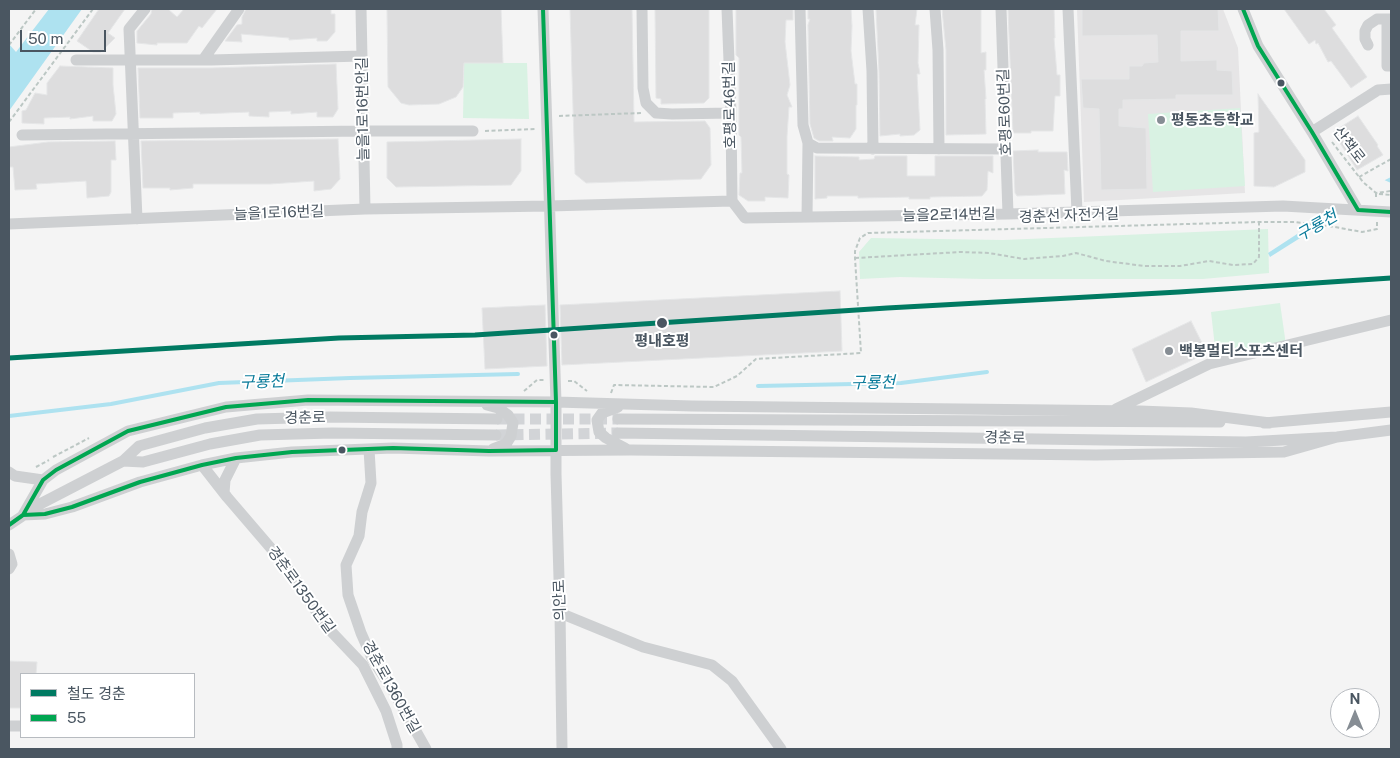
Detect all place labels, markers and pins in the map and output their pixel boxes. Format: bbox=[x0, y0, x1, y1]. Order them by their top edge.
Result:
unlabelled marker bbox=[1276, 78, 1286, 88]
place label: 평동초등학교 bbox=[1171, 111, 1254, 129]
marker: 평동초등학교 bbox=[1155, 114, 1167, 126]
marker: 평내호평 bbox=[655, 316, 669, 330]
unlabelled marker bbox=[549, 330, 559, 340]
place label: 평내호평 bbox=[634, 332, 690, 350]
place label: 백봉멀티스포츠센터 bbox=[1179, 342, 1303, 360]
marker: 백봉멀티스포츠센터 bbox=[1163, 345, 1175, 357]
unlabelled marker bbox=[337, 445, 347, 455]

